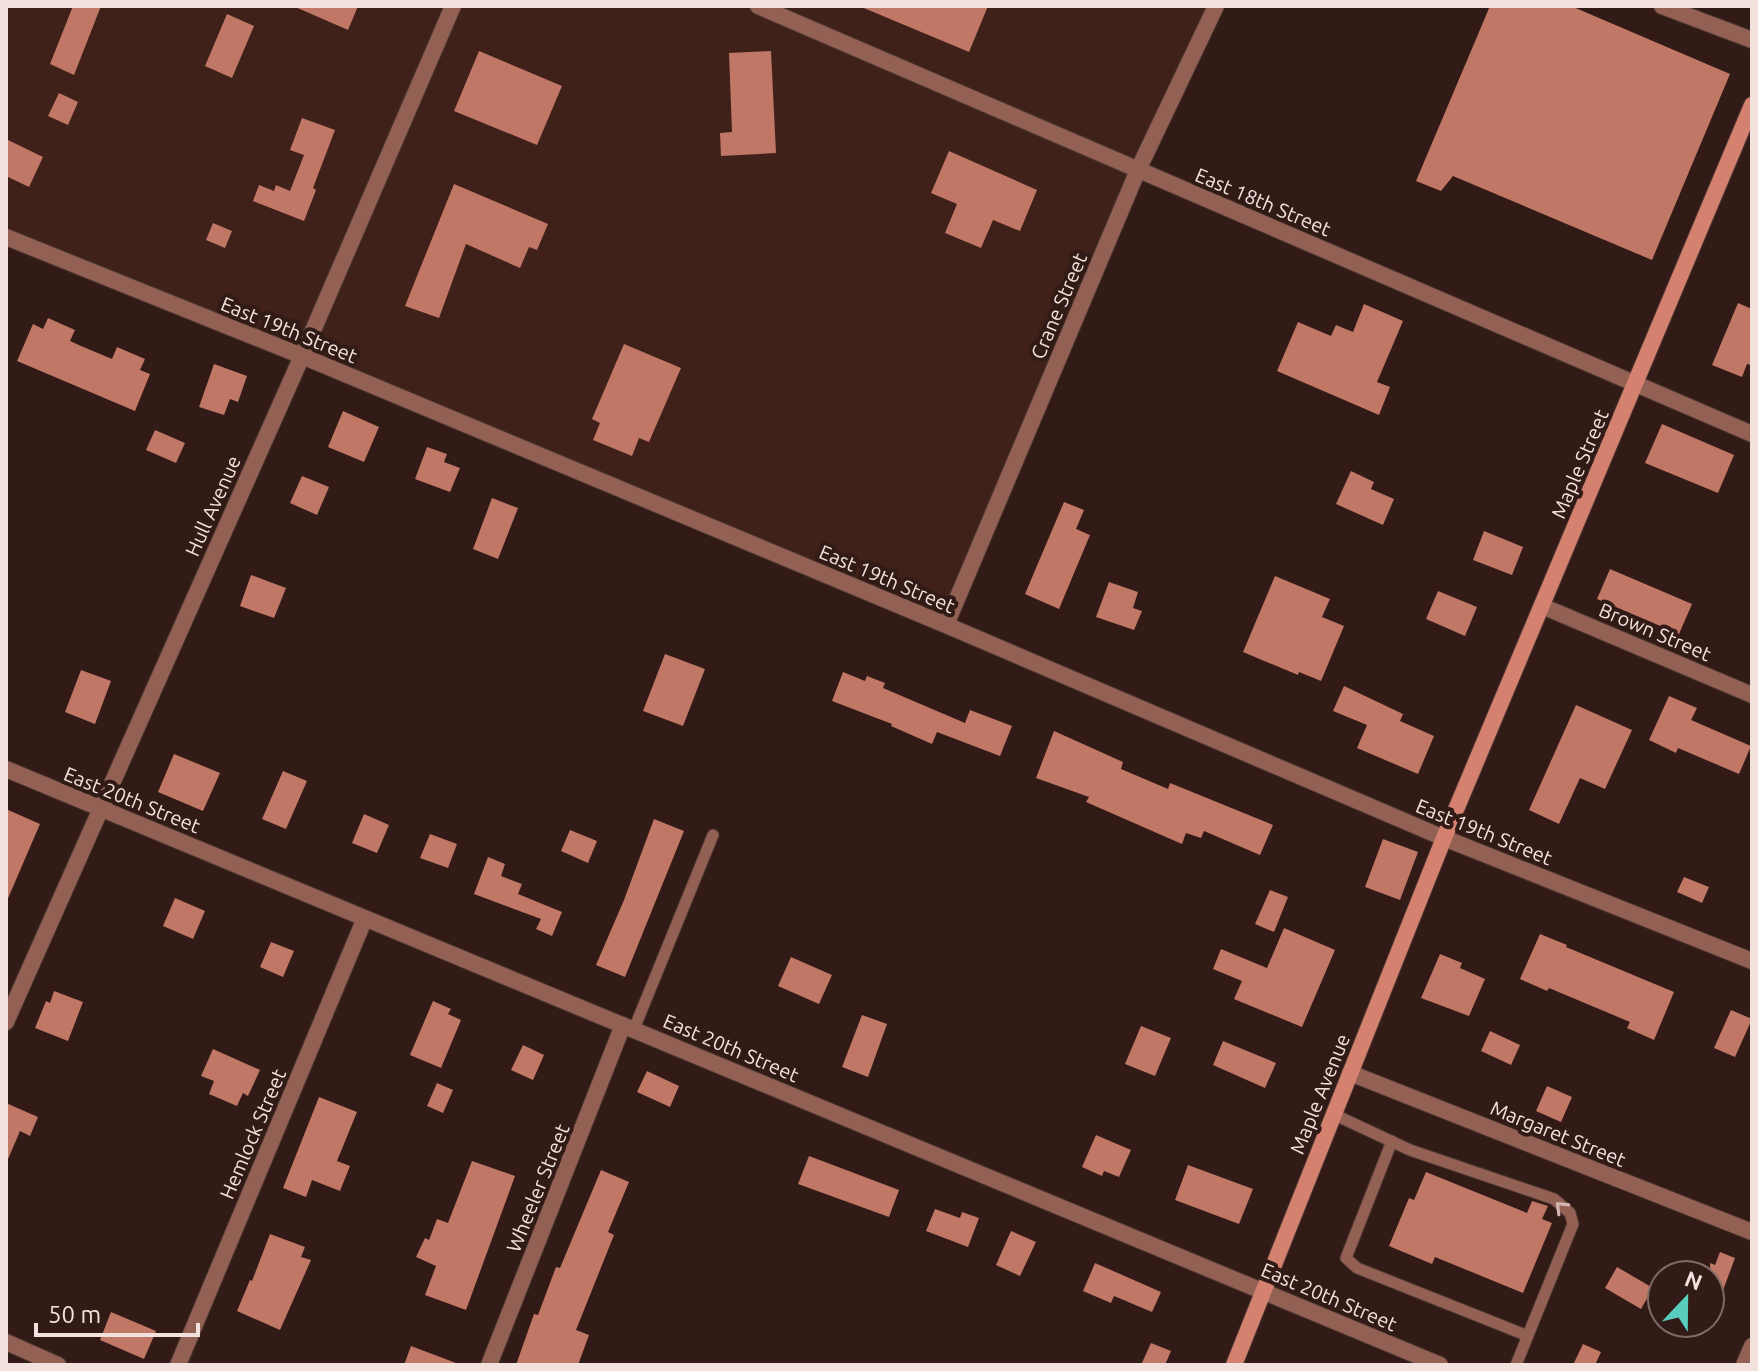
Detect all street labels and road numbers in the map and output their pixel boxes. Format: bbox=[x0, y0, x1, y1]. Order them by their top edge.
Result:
street label: East 18th Street bbox=[1192, 163, 1334, 240]
street label: Crane Street bbox=[1026, 249, 1091, 362]
street label: East 19th Street bbox=[218, 292, 361, 367]
street label: Maple Street bbox=[1546, 406, 1613, 522]
street label: Hull Avenue bbox=[180, 452, 245, 560]
street label: East 19th Street bbox=[816, 540, 958, 617]
street label: Brown Street bbox=[1596, 598, 1715, 665]
street label: East 20th Street bbox=[61, 762, 204, 837]
street label: East 19th Street bbox=[1413, 794, 1556, 869]
street label: East 20th Street bbox=[660, 1009, 802, 1086]
street label: Maple Avenue bbox=[1285, 1030, 1354, 1157]
street label: Hemlock Street bbox=[215, 1065, 290, 1202]
street label: Margaret Street bbox=[1487, 1096, 1629, 1171]
street label: Wheeler Street bbox=[501, 1120, 574, 1255]
street label: East 20th Street bbox=[1258, 1258, 1400, 1335]

